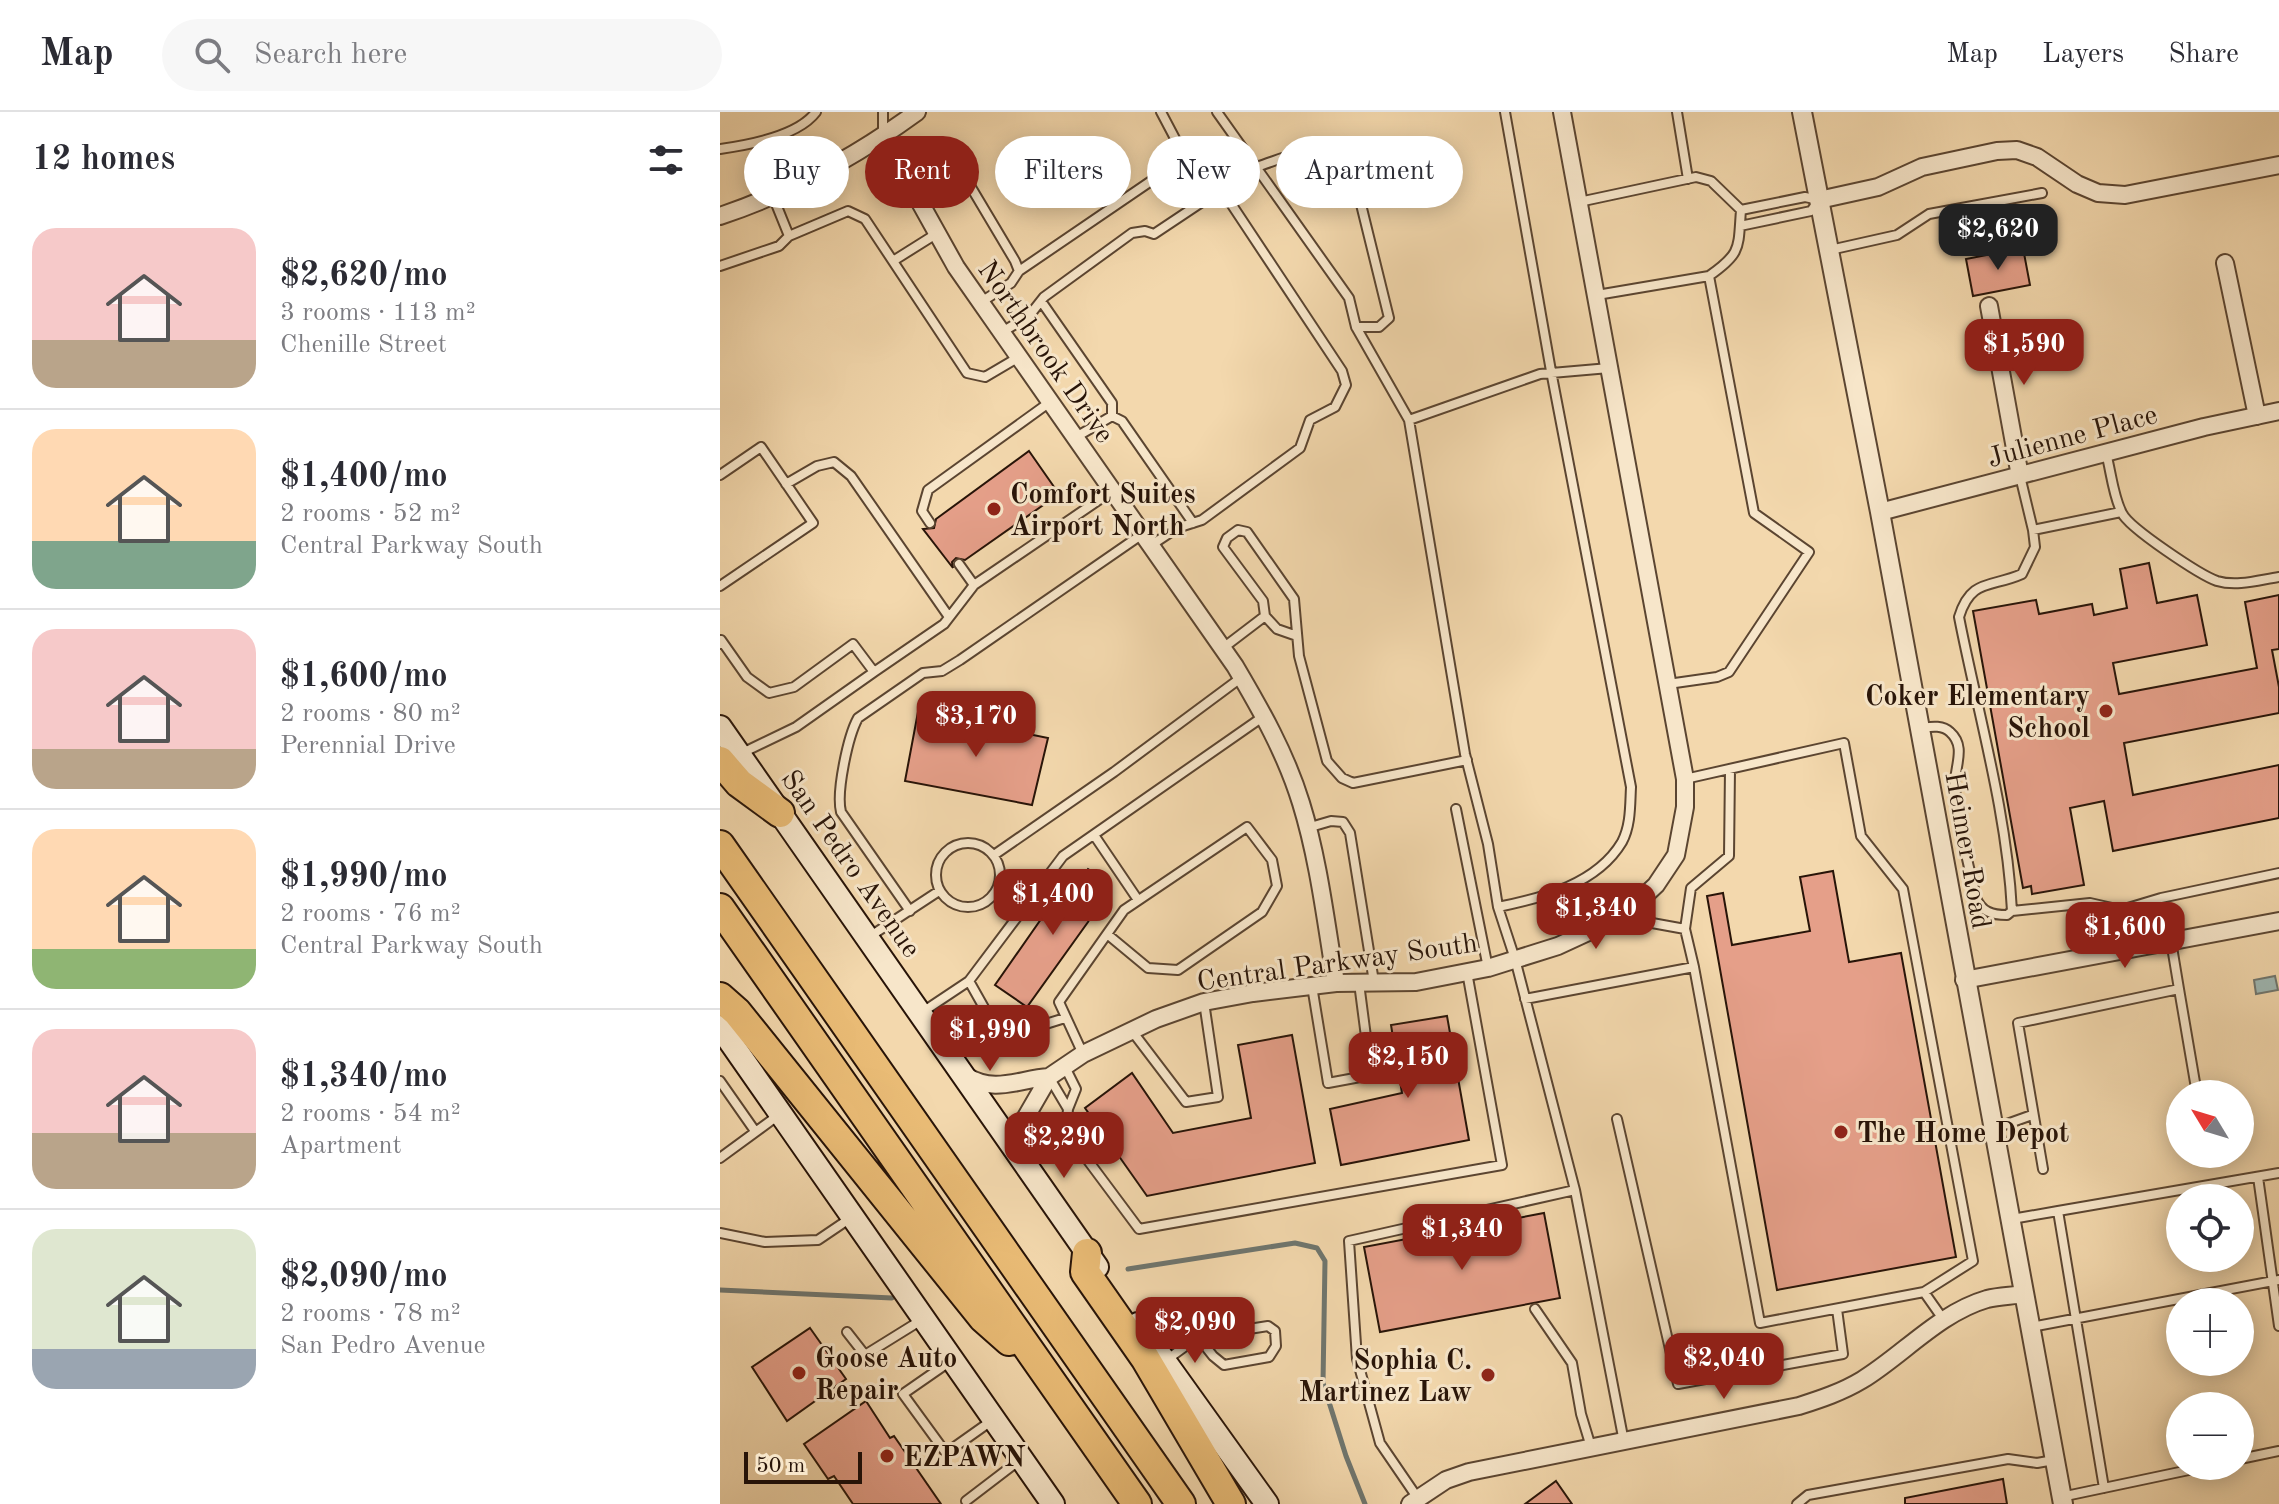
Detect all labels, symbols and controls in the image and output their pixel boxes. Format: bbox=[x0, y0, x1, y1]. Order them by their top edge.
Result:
search box bbox=[162, 19, 722, 91]
icon: search bbox=[190, 33, 234, 77]
text: Map bbox=[40, 36, 114, 74]
text: Search here bbox=[254, 40, 407, 70]
text: Map bbox=[1946, 41, 1998, 69]
text: Layers bbox=[2042, 41, 2124, 69]
text: Share bbox=[2168, 41, 2239, 69]
chip: Buy bbox=[744, 136, 849, 208]
chip: Rent bbox=[865, 136, 979, 208]
chip: Filters bbox=[995, 136, 1131, 208]
chip: New bbox=[1147, 136, 1260, 208]
chip: Apartment bbox=[1276, 136, 1463, 208]
icon: filters bbox=[644, 138, 688, 182]
text: 12 homes bbox=[32, 143, 175, 177]
pin: $2,620 bbox=[1933, 204, 2063, 272]
text: $2,620 bbox=[1957, 217, 2039, 243]
street label: Northbrook Drive bbox=[971, 257, 1118, 449]
text: $2,620/mo bbox=[280, 259, 448, 293]
icon: home bbox=[96, 260, 192, 356]
text: 3 rooms · 113 m² bbox=[280, 300, 476, 326]
pin: $1,590 bbox=[1959, 319, 2089, 387]
text: Chenille Street bbox=[280, 332, 447, 358]
text: $1,590 bbox=[1983, 332, 2065, 358]
street label: Julienne Place bbox=[1985, 402, 2161, 474]
text: $1,400/mo bbox=[280, 460, 448, 494]
icon: home bbox=[96, 461, 192, 557]
place label: Comfort Suites Airport North bbox=[1010, 482, 1196, 542]
marker: Comfort Suites Airport North bbox=[985, 500, 1003, 518]
text: 2 rooms · 52 m² bbox=[280, 501, 461, 527]
text: Central Parkway South bbox=[280, 533, 543, 559]
text: $1,600/mo bbox=[280, 660, 448, 694]
icon: home bbox=[96, 661, 192, 757]
place label: Coker Elementary School bbox=[1865, 684, 2090, 744]
pin: $3,170 bbox=[911, 691, 1041, 759]
text: 2 rooms · 80 m² bbox=[280, 701, 461, 727]
marker: Coker Elementary School bbox=[2097, 702, 2115, 720]
text: $3,170 bbox=[935, 704, 1017, 730]
text: Perennial Drive bbox=[280, 733, 456, 759]
street label: San Pedro Avenue bbox=[775, 766, 924, 963]
street label: Heimer Road bbox=[1938, 770, 1994, 931]
text: $1,990/mo bbox=[280, 860, 448, 894]
icon: home bbox=[96, 861, 192, 957]
pin: $1,400 bbox=[988, 869, 1118, 937]
text: $1,400 bbox=[1012, 882, 1094, 908]
pin: $1,340 bbox=[1531, 883, 1661, 951]
text: $1,340 bbox=[1555, 896, 1637, 922]
text: 2 rooms · 76 m² bbox=[280, 901, 461, 927]
pin: $1,600 bbox=[2060, 902, 2190, 970]
text: $1,600 bbox=[2084, 915, 2166, 941]
street label: Central Parkway South bbox=[1195, 930, 1480, 998]
text: Central Parkway South bbox=[280, 933, 543, 959]
pin: $1,990 bbox=[925, 1005, 1055, 1073]
text: $1,990 bbox=[949, 1018, 1031, 1044]
pin: $2,150 bbox=[1343, 1032, 1473, 1100]
text: $2,150 bbox=[1367, 1045, 1449, 1071]
text: $1,340/mo bbox=[280, 1060, 448, 1094]
icon: home bbox=[96, 1061, 192, 1157]
north arrow bbox=[2166, 1080, 2254, 1168]
map controls bbox=[2166, 1080, 2254, 1480]
text: 2 rooms · 54 m² bbox=[280, 1101, 461, 1127]
pin: $2,290 bbox=[999, 1112, 1129, 1180]
place label: The Home Depot bbox=[1857, 1121, 2069, 1149]
marker: The Home Depot bbox=[1832, 1123, 1850, 1141]
text: $2,290 bbox=[1023, 1125, 1105, 1151]
text: Apartment bbox=[280, 1133, 402, 1159]
button: locate bbox=[2166, 1184, 2254, 1272]
pin: $1,340 bbox=[1397, 1204, 1527, 1272]
text: $1,340 bbox=[1421, 1217, 1503, 1243]
text: $2,090/mo bbox=[280, 1260, 448, 1294]
icon: home bbox=[96, 1261, 192, 1357]
button: + bbox=[2166, 1288, 2254, 1376]
pin: $2,090 bbox=[1130, 1297, 1260, 1365]
text: 2 rooms · 78 m² bbox=[280, 1301, 461, 1327]
text: $2,090 bbox=[1154, 1310, 1236, 1336]
text: San Pedro Avenue bbox=[280, 1333, 486, 1359]
pin: $2,040 bbox=[1659, 1333, 1789, 1401]
place label: Goose Auto Repair bbox=[815, 1346, 957, 1406]
text: $2,040 bbox=[1683, 1346, 1765, 1372]
place label: Sophia C. Martinez Law bbox=[1299, 1348, 1472, 1408]
marker: Goose Auto Repair bbox=[790, 1364, 808, 1382]
marker: Sophia C. Martinez Law bbox=[1479, 1366, 1497, 1384]
button: − bbox=[2166, 1392, 2254, 1480]
place label: EZPAWN bbox=[903, 1445, 1026, 1473]
marker: EZPAWN bbox=[878, 1447, 896, 1465]
scale bar bbox=[744, 1448, 862, 1484]
text: 50 m bbox=[756, 1455, 805, 1477]

